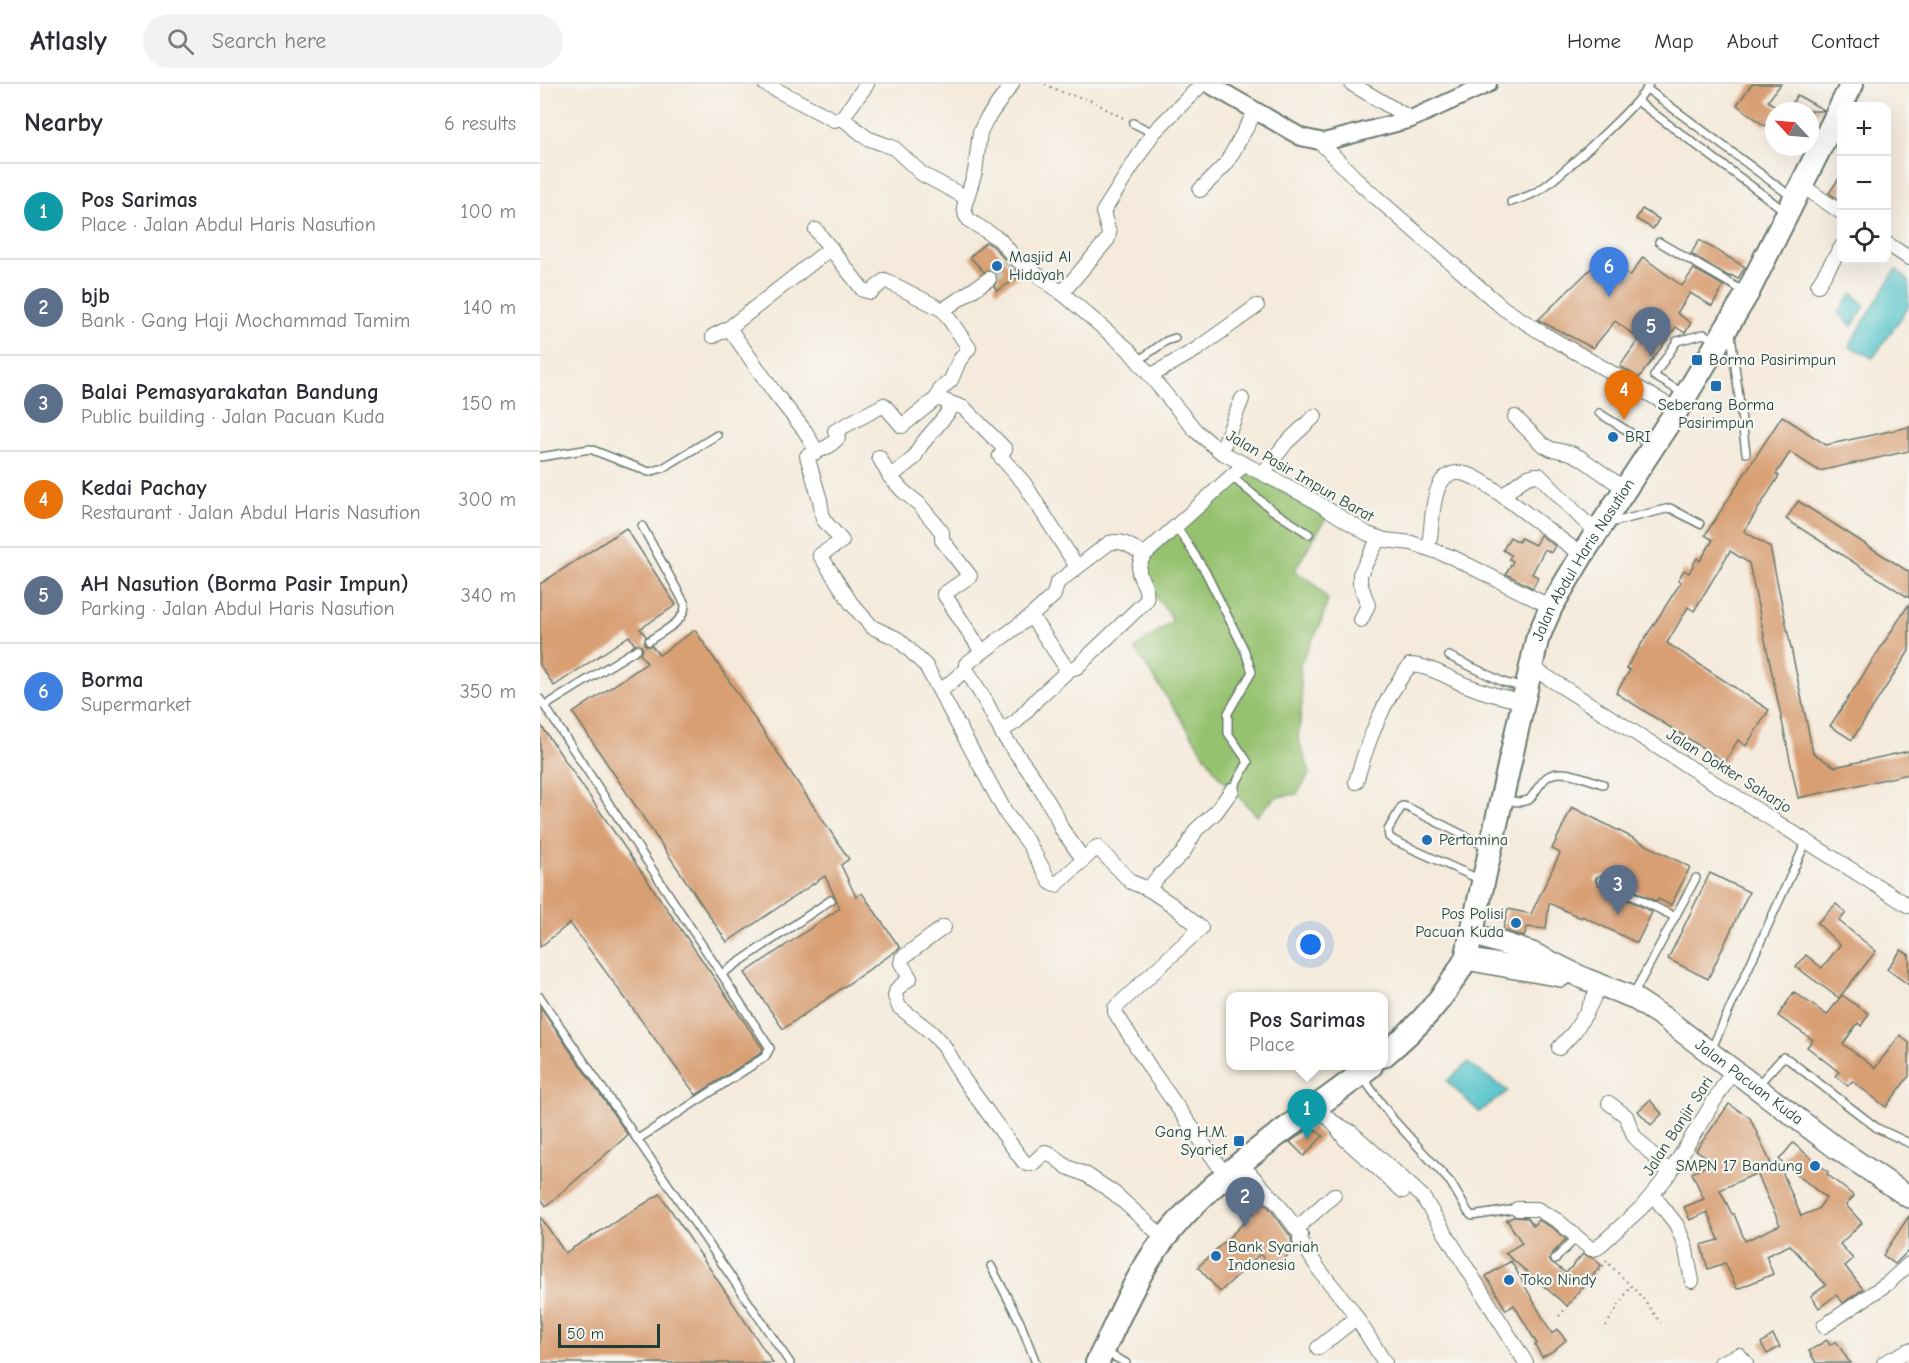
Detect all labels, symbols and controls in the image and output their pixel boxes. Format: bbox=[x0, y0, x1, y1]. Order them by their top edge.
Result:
search box bbox=[143, 14, 563, 68]
text: Atlasly bbox=[30, 25, 107, 57]
icon: search bbox=[164, 25, 197, 58]
text: Search here bbox=[212, 28, 326, 54]
text: Home bbox=[1567, 29, 1621, 53]
text: Map bbox=[1654, 29, 1694, 53]
text: About bbox=[1727, 29, 1778, 53]
text: Contact bbox=[1811, 29, 1879, 53]
north arrow bbox=[1765, 102, 1819, 156]
map controls bbox=[1837, 102, 1891, 264]
button: + bbox=[1837, 102, 1891, 156]
text: Nearby bbox=[24, 108, 103, 138]
text: 6 results bbox=[444, 112, 516, 135]
button: − bbox=[1837, 156, 1891, 210]
text: Pos Sarimas bbox=[81, 187, 197, 213]
text: 1 bbox=[40, 200, 47, 223]
text: 100 m bbox=[461, 200, 516, 223]
button: locate bbox=[1837, 210, 1891, 264]
text: Place · Jalan Abdul Haris Nasution bbox=[81, 213, 376, 236]
place label: Masjid Al Hidayah bbox=[1009, 248, 1071, 284]
pin: 6 bbox=[1590, 248, 1628, 297]
marker: Masjid Al Hidayah bbox=[990, 259, 1004, 273]
text: bjb bbox=[81, 283, 110, 309]
text: 2 bbox=[39, 296, 48, 319]
text: 140 m bbox=[463, 296, 516, 319]
pin: 5 bbox=[1632, 308, 1670, 357]
text: Bank · Gang Haji Mochammad Tamim bbox=[81, 309, 410, 332]
place label: Borma Pasirimpun bbox=[1709, 351, 1836, 369]
marker: Borma Pasirimpun bbox=[1690, 353, 1704, 367]
pin: 4 bbox=[1604, 370, 1644, 420]
text: Balai Pemasyarakatan Bandung bbox=[81, 379, 379, 405]
marker: Seberang Borma Pasirimpun bbox=[1709, 379, 1723, 393]
text: 3 bbox=[39, 392, 48, 415]
text: 150 m bbox=[462, 392, 516, 415]
place label: Seberang Borma Pasirimpun bbox=[1658, 396, 1774, 432]
text: Public building · Jalan Pacuan Kuda bbox=[81, 405, 385, 428]
street label: Jalan Pasir Impun Barat bbox=[1223, 426, 1377, 526]
place label: BRI bbox=[1625, 428, 1651, 446]
marker: BRI bbox=[1606, 430, 1620, 444]
text: Kedai Pachay bbox=[81, 475, 207, 501]
street label: Jalan Abdul Haris Nasution bbox=[1529, 475, 1638, 644]
text: 4 bbox=[39, 488, 48, 511]
text: 300 m bbox=[458, 488, 516, 511]
text: Restaurant · Jalan Abdul Haris Nasution bbox=[81, 501, 421, 524]
text: AH Nasution (Borma Pasir Impun) bbox=[81, 571, 409, 597]
text: 5 bbox=[38, 584, 49, 607]
text: 340 m bbox=[461, 584, 516, 607]
text: Parking · Jalan Abdul Haris Nasution bbox=[81, 597, 395, 620]
text: Borma bbox=[81, 667, 143, 693]
text: 6 bbox=[38, 680, 49, 703]
text: 350 m bbox=[460, 680, 516, 703]
text: Supermarket bbox=[81, 693, 191, 716]
street label: Jalan Dokter Saharjo bbox=[1663, 725, 1795, 817]
place label: Pertamina bbox=[1439, 831, 1508, 849]
marker: Pertamina bbox=[1420, 833, 1434, 847]
pin: 3 bbox=[1598, 866, 1638, 915]
place label: Pos Polisi Pacuan Kuda bbox=[1415, 905, 1504, 941]
marker: Pos Polisi Pacuan Kuda bbox=[1509, 916, 1523, 930]
your location bbox=[1296, 930, 1325, 959]
popup bbox=[1226, 992, 1388, 1070]
text: Pos Sarimas bbox=[1249, 1007, 1365, 1033]
text: Place bbox=[1249, 1033, 1294, 1056]
street label: Jalan Pacuan Kuda bbox=[1692, 1035, 1806, 1128]
street label: Jalan Banjir Sari bbox=[1639, 1073, 1717, 1179]
pin: 1 bbox=[1288, 1090, 1326, 1139]
place label: Gang H.M. Syarief bbox=[1155, 1123, 1229, 1159]
marker: Gang H.M. Syarief bbox=[1232, 1134, 1246, 1148]
place label: SMPN 17 Bandung bbox=[1676, 1157, 1803, 1175]
marker: SMPN 17 Bandung bbox=[1808, 1159, 1822, 1173]
pin: 2 bbox=[1226, 1178, 1264, 1227]
place label: Bank Syariah Indonesia bbox=[1228, 1238, 1319, 1274]
marker: Bank Syariah Indonesia bbox=[1209, 1249, 1223, 1263]
place label: Toko Nindy bbox=[1521, 1271, 1597, 1289]
marker: Toko Nindy bbox=[1502, 1273, 1516, 1287]
scale bar bbox=[558, 1321, 660, 1348]
text: 50 m bbox=[567, 1325, 604, 1343]

